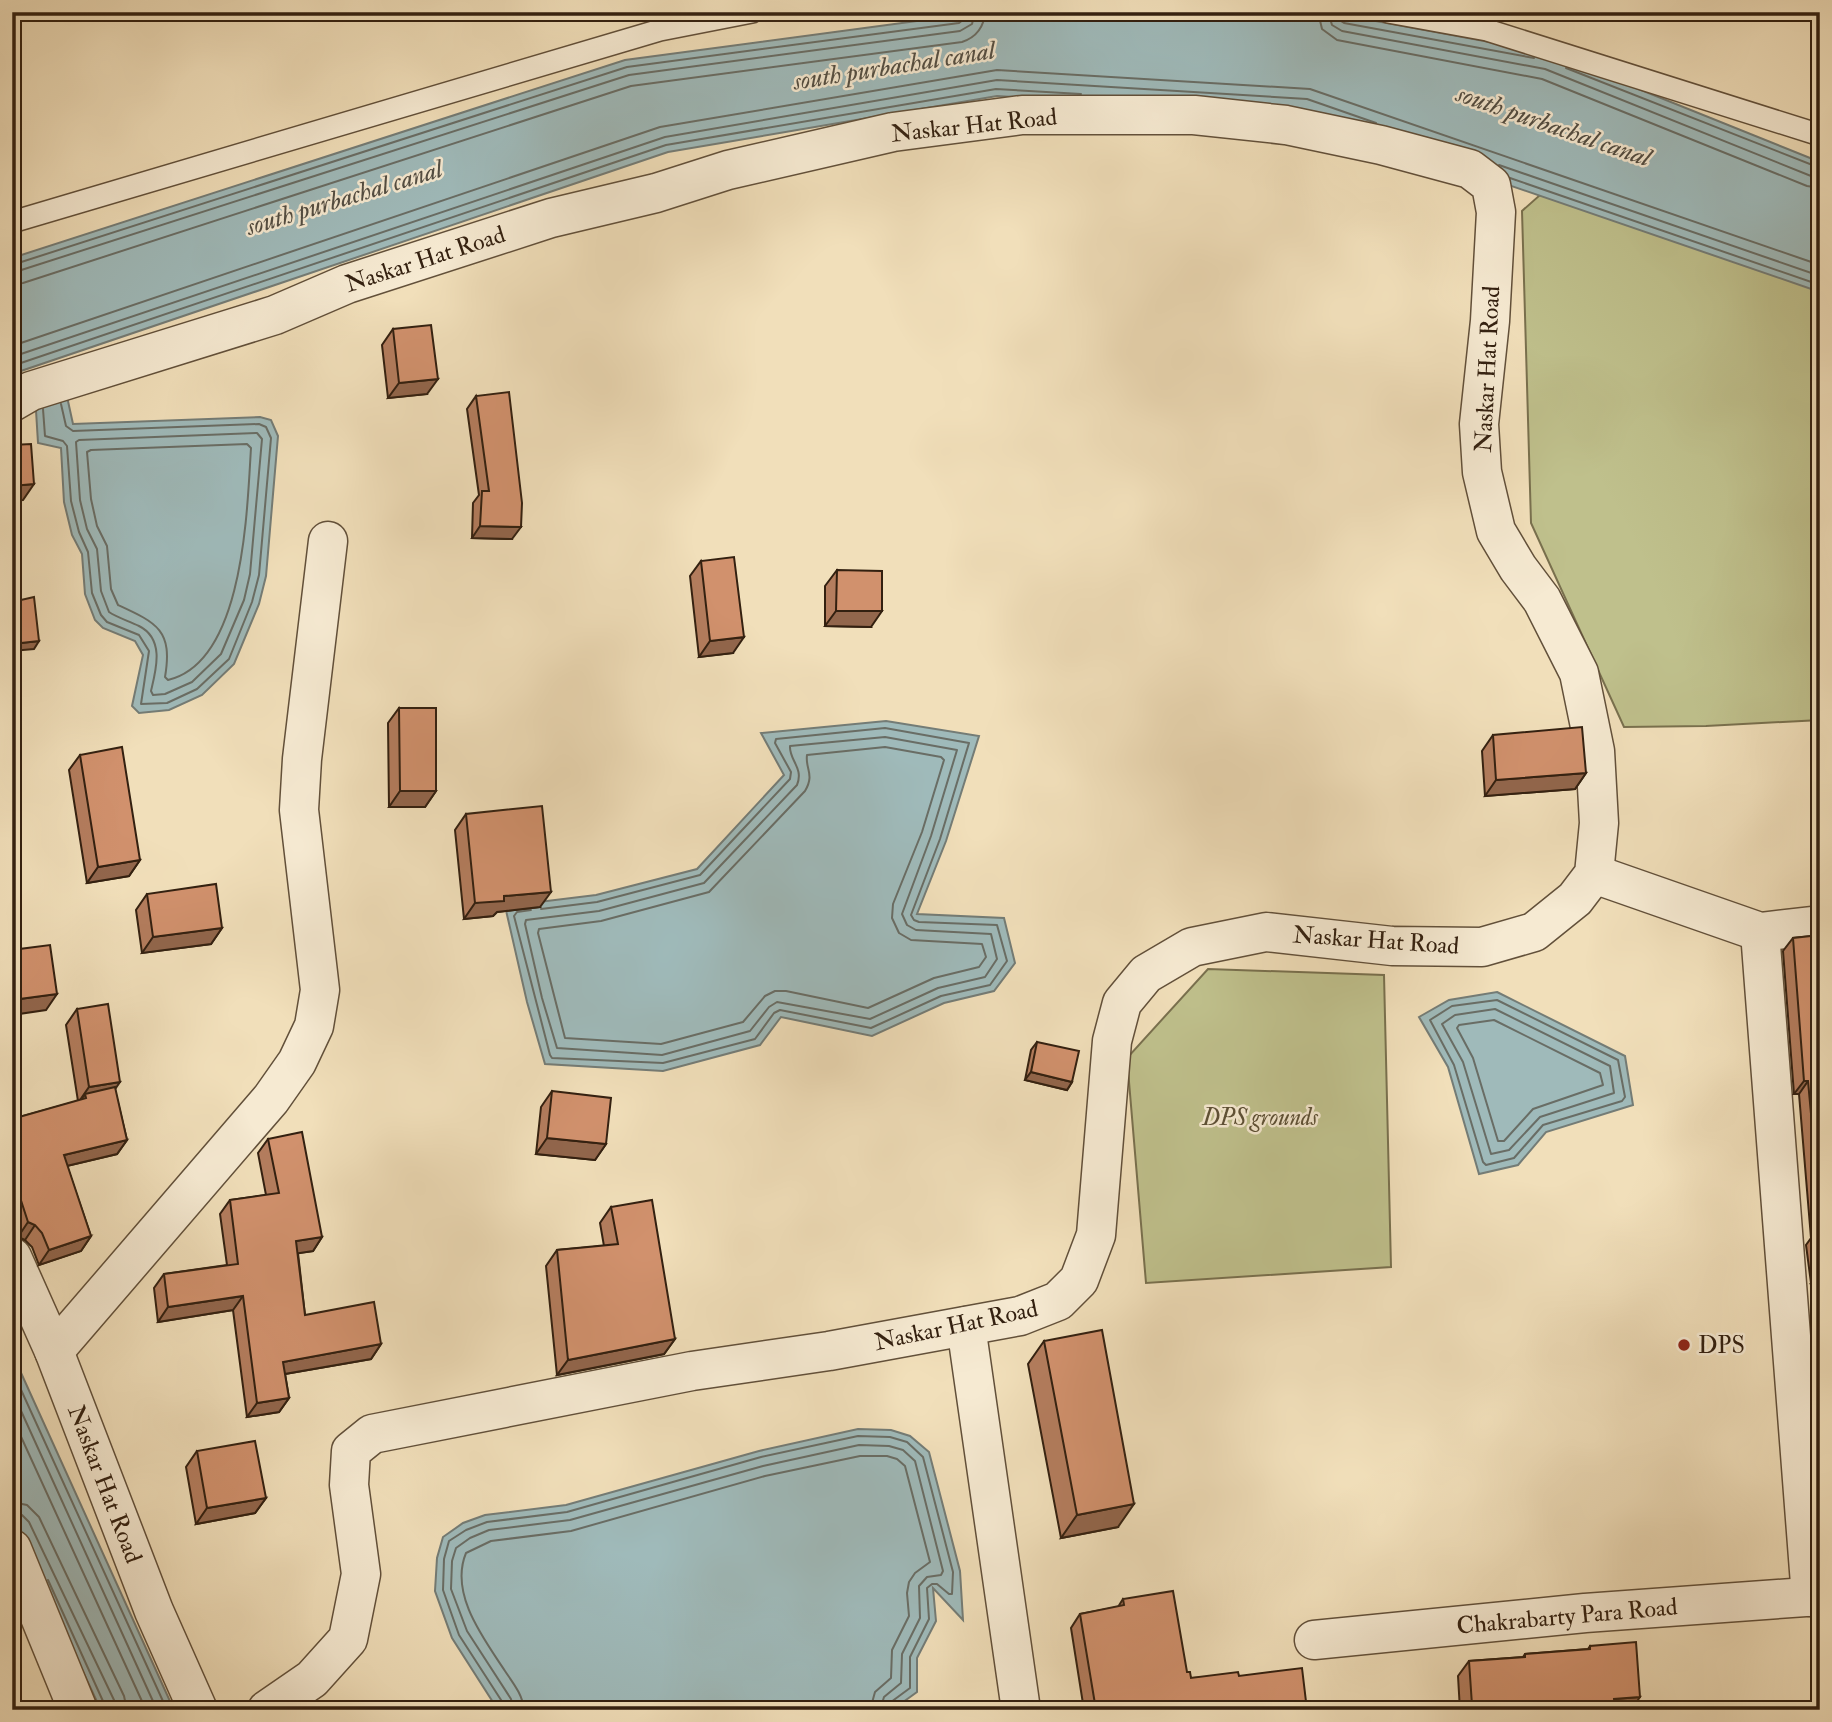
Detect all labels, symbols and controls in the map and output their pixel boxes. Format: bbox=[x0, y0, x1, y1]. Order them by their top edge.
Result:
water label: south purbachal canal bbox=[790, 34, 999, 98]
water label: south purbachal canal bbox=[1451, 77, 1657, 175]
street label: Naskar Hat Road bbox=[890, 101, 1059, 150]
water label: south purbachal canal bbox=[241, 152, 448, 243]
street label: Naskar Hat Road bbox=[341, 219, 509, 300]
street label: Naskar Hat Road bbox=[1468, 285, 1507, 453]
street label: Naskar Hat Road bbox=[1292, 919, 1460, 962]
park label: DPS grounds bbox=[1201, 1102, 1318, 1133]
street label: Naskar Hat Road bbox=[871, 1293, 1041, 1358]
place label: DPS bbox=[1698, 1330, 1745, 1361]
marker: DPS bbox=[1676, 1337, 1692, 1353]
street label: Naskar Hat Road bbox=[60, 1401, 149, 1568]
street label: Chakrabarty Para Road bbox=[1455, 1591, 1679, 1642]

